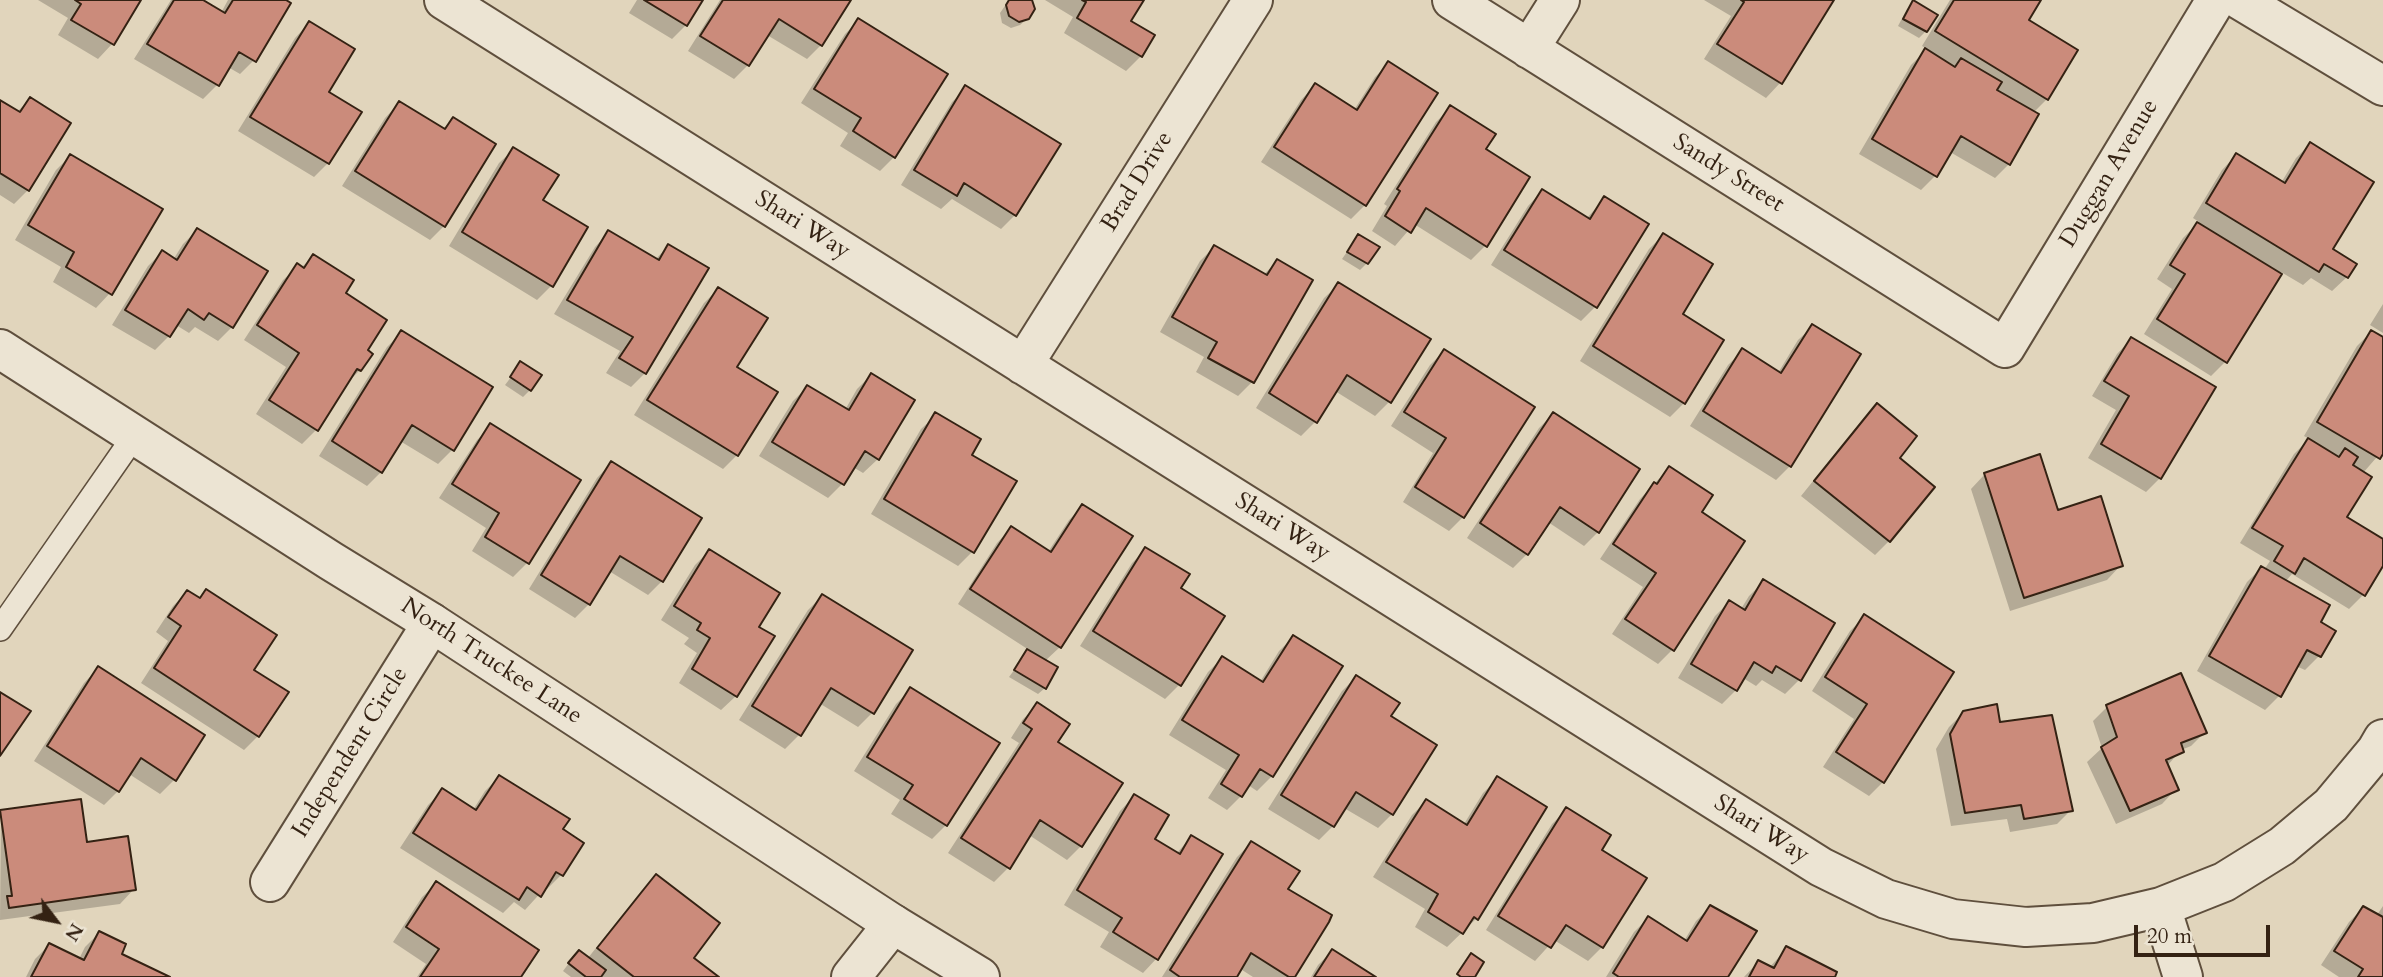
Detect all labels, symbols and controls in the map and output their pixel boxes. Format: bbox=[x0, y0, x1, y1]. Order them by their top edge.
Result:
street label: Duggan Avenue bbox=[2054, 95, 2166, 253]
street label: Brad Drive bbox=[1096, 127, 1180, 237]
street label: Sandy Street bbox=[1667, 128, 1789, 220]
street label: Shari Way bbox=[749, 185, 855, 267]
street label: Shari Way bbox=[1229, 487, 1335, 569]
street label: North Truckee Lane bbox=[395, 593, 587, 731]
street label: Independent Circle bbox=[287, 662, 415, 844]
street label: Shari Way bbox=[1708, 789, 1814, 871]
north arrow bbox=[21, 886, 91, 956]
scale bar bbox=[2138, 911, 2274, 955]
text: N bbox=[58, 918, 89, 946]
text: 20 m bbox=[2147, 922, 2192, 951]

